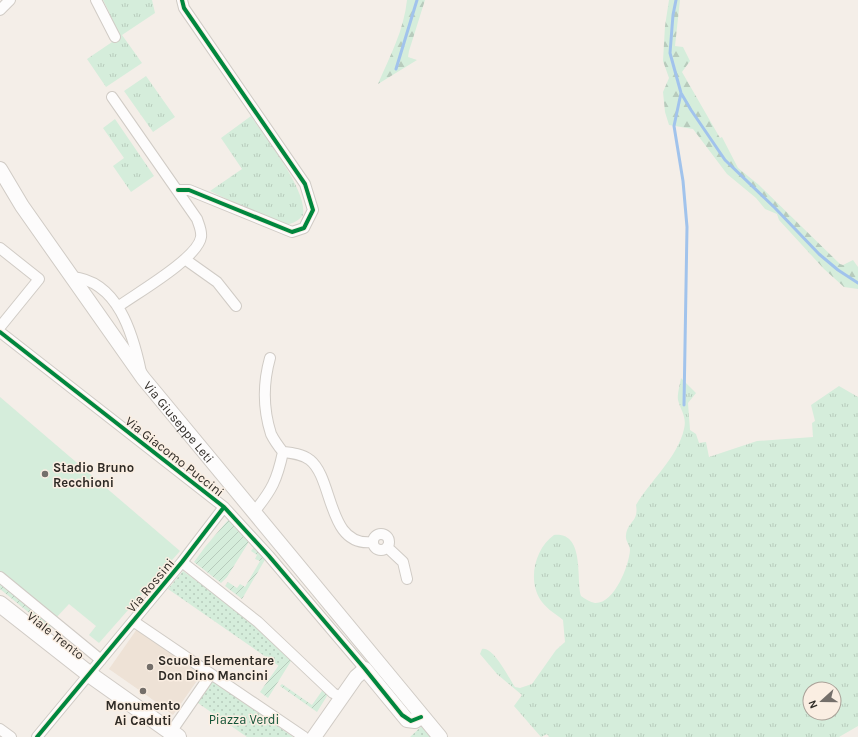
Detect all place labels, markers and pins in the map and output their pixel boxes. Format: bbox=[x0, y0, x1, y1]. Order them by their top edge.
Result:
place label: Stadio Bruno Recchioni bbox=[53, 460, 134, 490]
marker: Stadio Bruno Recchioni bbox=[40, 469, 50, 479]
place label: Scuola Elementare Don Dino Mancini bbox=[158, 653, 274, 683]
marker: Scuola Elementare Don Dino Mancini bbox=[145, 662, 155, 672]
marker: Monumento Ai Caduti bbox=[138, 686, 148, 696]
place label: Monumento Ai Caduti bbox=[106, 698, 180, 728]

